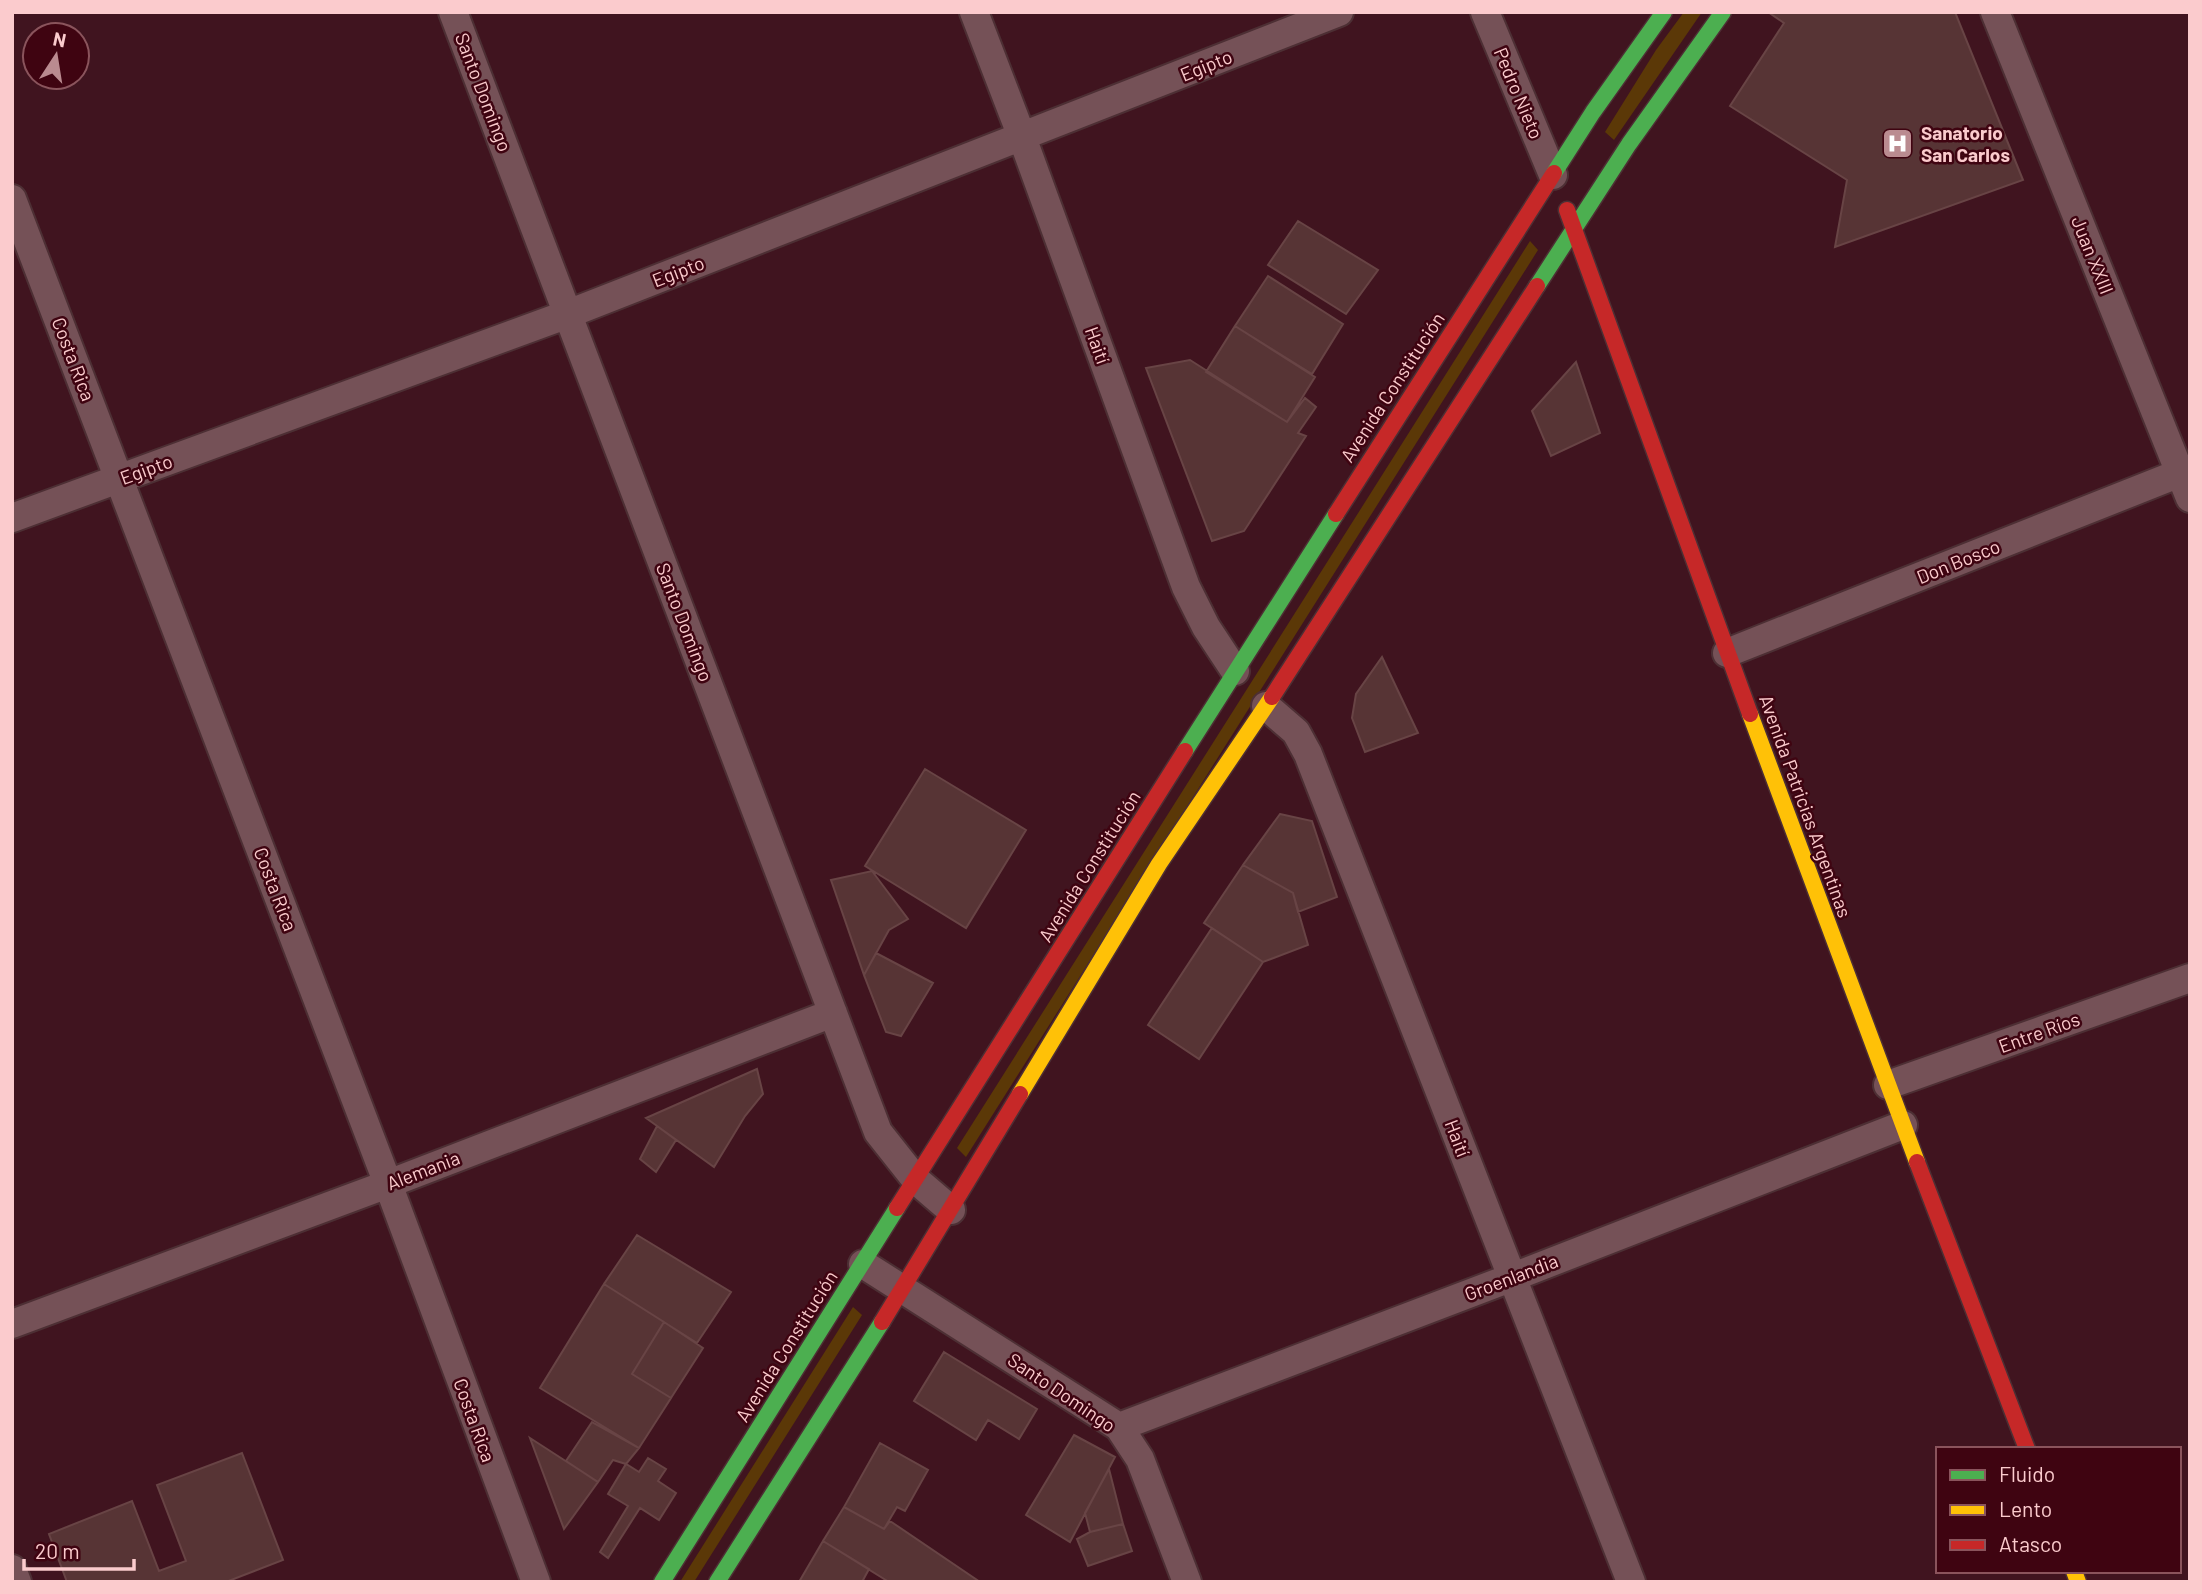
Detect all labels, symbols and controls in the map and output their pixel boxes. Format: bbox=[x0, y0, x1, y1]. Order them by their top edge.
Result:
north arrow bbox=[21, 21, 91, 91]
text: N bbox=[51, 26, 68, 51]
street label: Santo Domingo bbox=[451, 29, 517, 155]
street label: Egipto bbox=[1177, 44, 1235, 86]
street label: Pedro Nieto bbox=[1489, 44, 1549, 142]
place label: Sanatorio San Carlos bbox=[1921, 121, 2010, 166]
hospital icon: Sanatorio San Carlos bbox=[1881, 126, 1915, 160]
street label: Juan XXIII bbox=[2067, 213, 2119, 297]
street label: Egipto bbox=[649, 251, 707, 291]
street label: Avenida Constitución bbox=[1335, 308, 1449, 466]
street label: Costa Rica bbox=[48, 314, 100, 404]
street label: Haití bbox=[1081, 323, 1115, 367]
street label: Egipto bbox=[117, 449, 175, 489]
street label: Don Bosco bbox=[1913, 534, 2003, 588]
street label: Santo Domingo bbox=[652, 559, 718, 685]
street label: Avenida Patricias Argentinas bbox=[1755, 692, 1857, 920]
street label: Avenida Constitución bbox=[1033, 786, 1145, 946]
street label: Costa Rica bbox=[250, 844, 302, 934]
street label: Entre Ríos bbox=[1995, 1007, 2083, 1057]
street label: Haití bbox=[1440, 1116, 1476, 1160]
street label: Alemania bbox=[383, 1146, 463, 1194]
street label: Groenlandia bbox=[1461, 1249, 1561, 1305]
street label: Avenida Constitución bbox=[730, 1266, 842, 1426]
street label: Santo Domingo bbox=[1004, 1347, 1120, 1437]
street label: Costa Rica bbox=[449, 1375, 501, 1465]
legend bbox=[1936, 1447, 2181, 1573]
text: Fluido bbox=[1999, 1461, 2055, 1486]
text: Lento bbox=[1999, 1496, 2052, 1521]
scale bar bbox=[24, 1528, 135, 1572]
text: Atasco bbox=[1999, 1531, 2062, 1556]
text: 20 m bbox=[35, 1538, 80, 1563]

